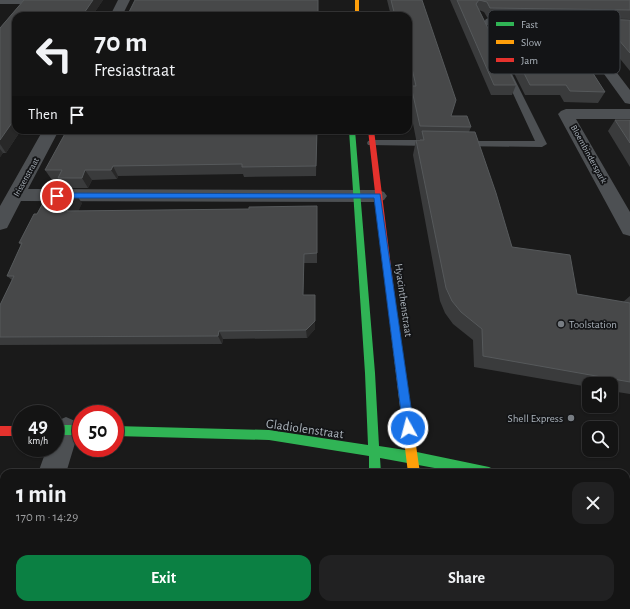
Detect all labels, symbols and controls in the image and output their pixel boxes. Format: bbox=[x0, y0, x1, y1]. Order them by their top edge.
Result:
legend bbox=[488, 10, 620, 74]
text: Fast bbox=[521, 19, 539, 30]
icon: left bbox=[28, 28, 80, 80]
text: 70 m bbox=[94, 29, 148, 57]
text: Slow bbox=[521, 37, 542, 48]
text: Jam bbox=[521, 55, 538, 66]
text: Fresiastraat bbox=[94, 62, 175, 80]
icon: arrive bbox=[66, 104, 88, 126]
text: Then bbox=[28, 107, 58, 122]
street label: Bloembinderspark bbox=[569, 124, 609, 186]
street label: Irissenstraat bbox=[12, 156, 41, 198]
pin bbox=[40, 179, 74, 213]
icon: arrive bbox=[46, 185, 68, 207]
street label: Hyacinthenstraat bbox=[393, 263, 414, 338]
marker: Toolstation bbox=[556, 319, 566, 329]
place label: Toolstation bbox=[569, 319, 617, 330]
map controls bbox=[582, 377, 618, 457]
button: sound bbox=[582, 377, 618, 413]
speed limit sign: 50 bbox=[72, 405, 124, 457]
position arrow bbox=[387, 407, 429, 449]
place label: Shell Express bbox=[508, 413, 563, 424]
marker: Shell Express bbox=[566, 413, 576, 423]
text: 49 bbox=[28, 416, 48, 436]
street label: Gladiolenstraat bbox=[265, 418, 344, 441]
button: search bbox=[582, 421, 618, 457]
text: km/h bbox=[28, 436, 48, 446]
button: close bbox=[572, 482, 614, 524]
text: 1 min bbox=[16, 483, 67, 507]
text: 170 m · 14:29 bbox=[16, 511, 78, 524]
button: Exit bbox=[16, 555, 311, 601]
button: Share bbox=[319, 555, 614, 601]

